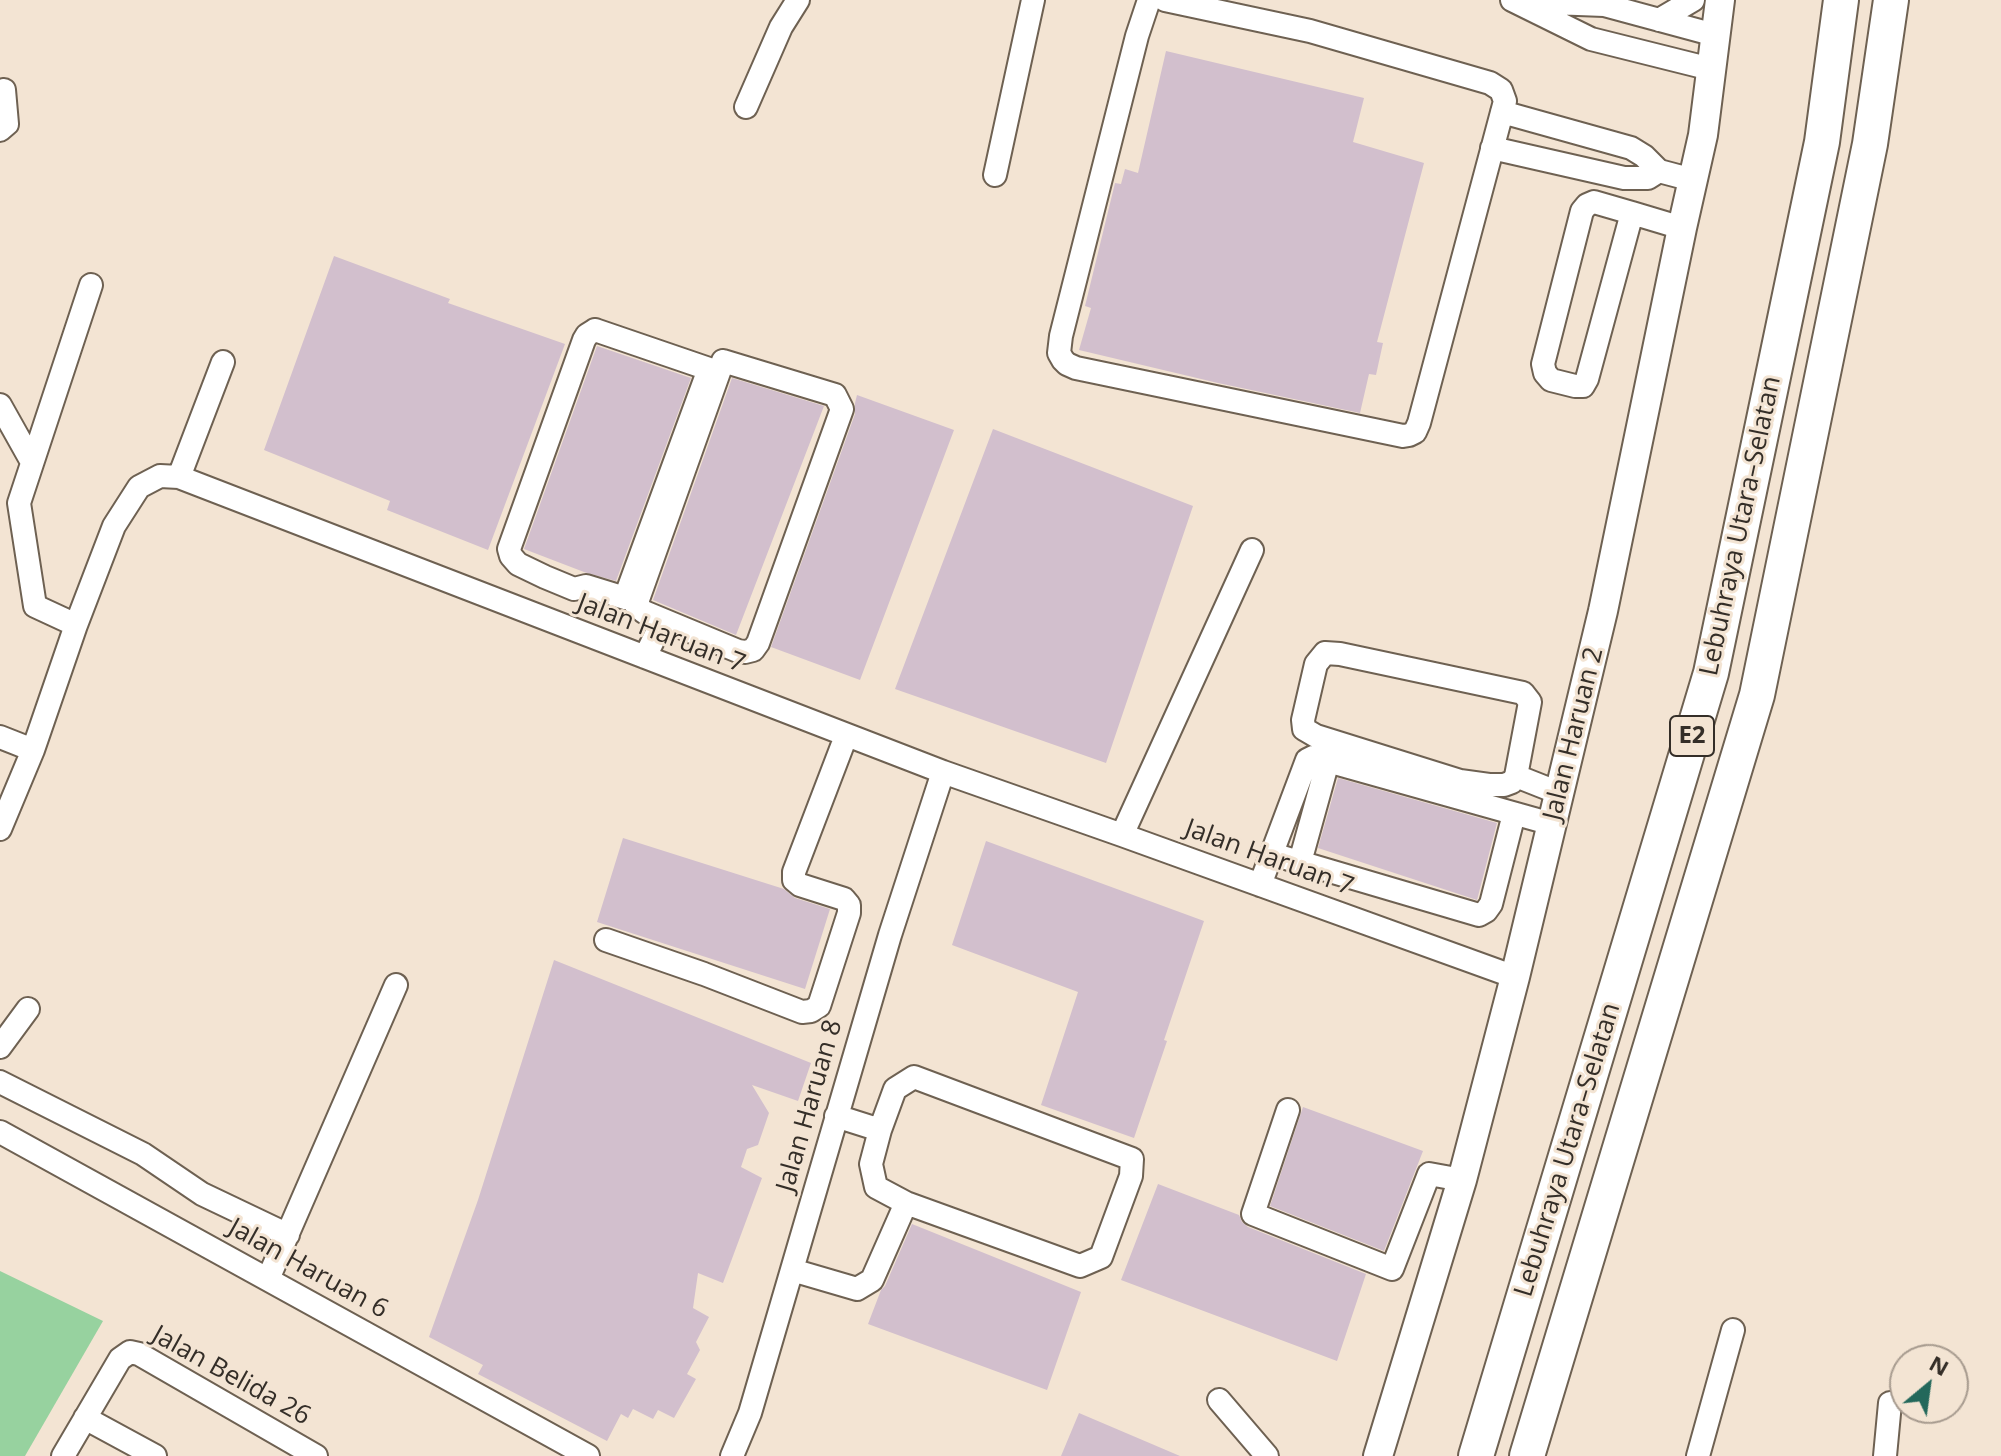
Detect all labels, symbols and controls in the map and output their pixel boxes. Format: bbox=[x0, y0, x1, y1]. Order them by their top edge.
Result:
street label: Lebuhraya Utara–Selatan bbox=[1694, 373, 1788, 679]
street label: Jalan Haruan 7 bbox=[573, 588, 749, 680]
street label: Jalan Haruan 2 bbox=[1537, 644, 1611, 824]
road number: E2 bbox=[1670, 716, 1714, 756]
street label: Jalan Haruan 7 bbox=[1180, 813, 1358, 903]
street label: Lebuhraya Utara–Selatan bbox=[1508, 999, 1628, 1301]
street label: Jalan Haruan 8 bbox=[771, 1016, 849, 1196]
street label: Jalan Haruan 6 bbox=[223, 1212, 393, 1326]
street label: Jalan Belida 26 bbox=[146, 1320, 316, 1432]
north arrow bbox=[1889, 1344, 1969, 1424]
text: N bbox=[1925, 1347, 1955, 1382]

